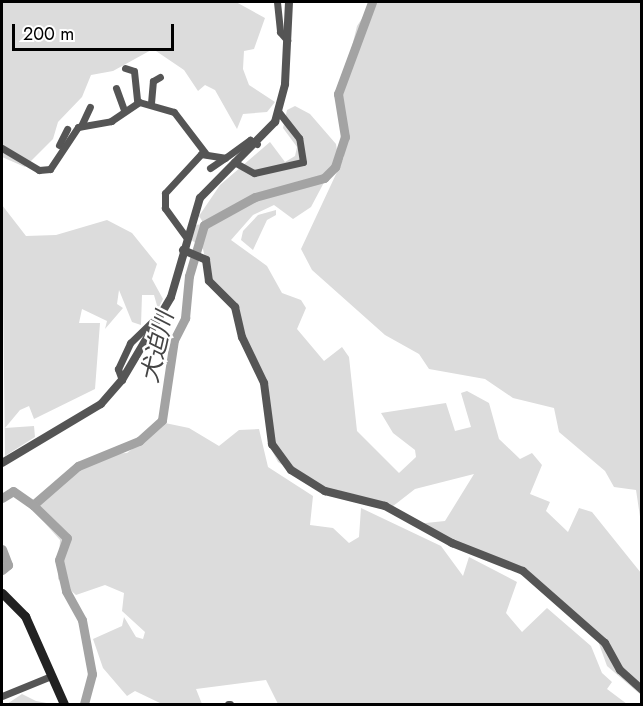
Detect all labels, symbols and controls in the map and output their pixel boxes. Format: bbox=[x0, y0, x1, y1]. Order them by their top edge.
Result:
scale bar bbox=[15, 12, 177, 50]
text: 200 m bbox=[23, 21, 74, 47]
water label: 犬迫川 bbox=[135, 309, 179, 385]

